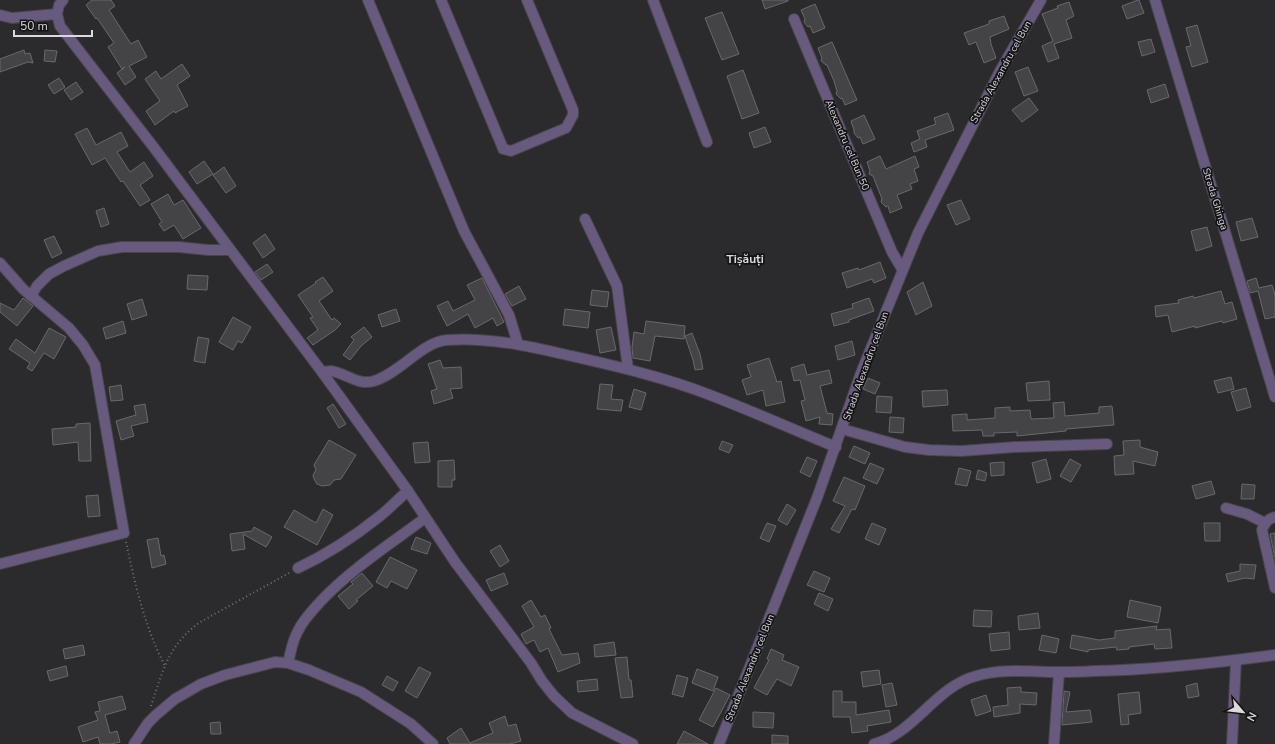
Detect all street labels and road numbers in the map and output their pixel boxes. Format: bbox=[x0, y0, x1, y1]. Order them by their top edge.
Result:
street label: Strada Alexandru cel Bun bbox=[967, 18, 1035, 126]
street label: Alexandru cel Bun 50 bbox=[822, 97, 872, 193]
street label: Strada Ghinga bbox=[1199, 166, 1231, 232]
street label: Strada Alexandru cel Bun bbox=[840, 310, 892, 422]
street label: Strada Alexandru cel Bun bbox=[722, 612, 778, 724]

